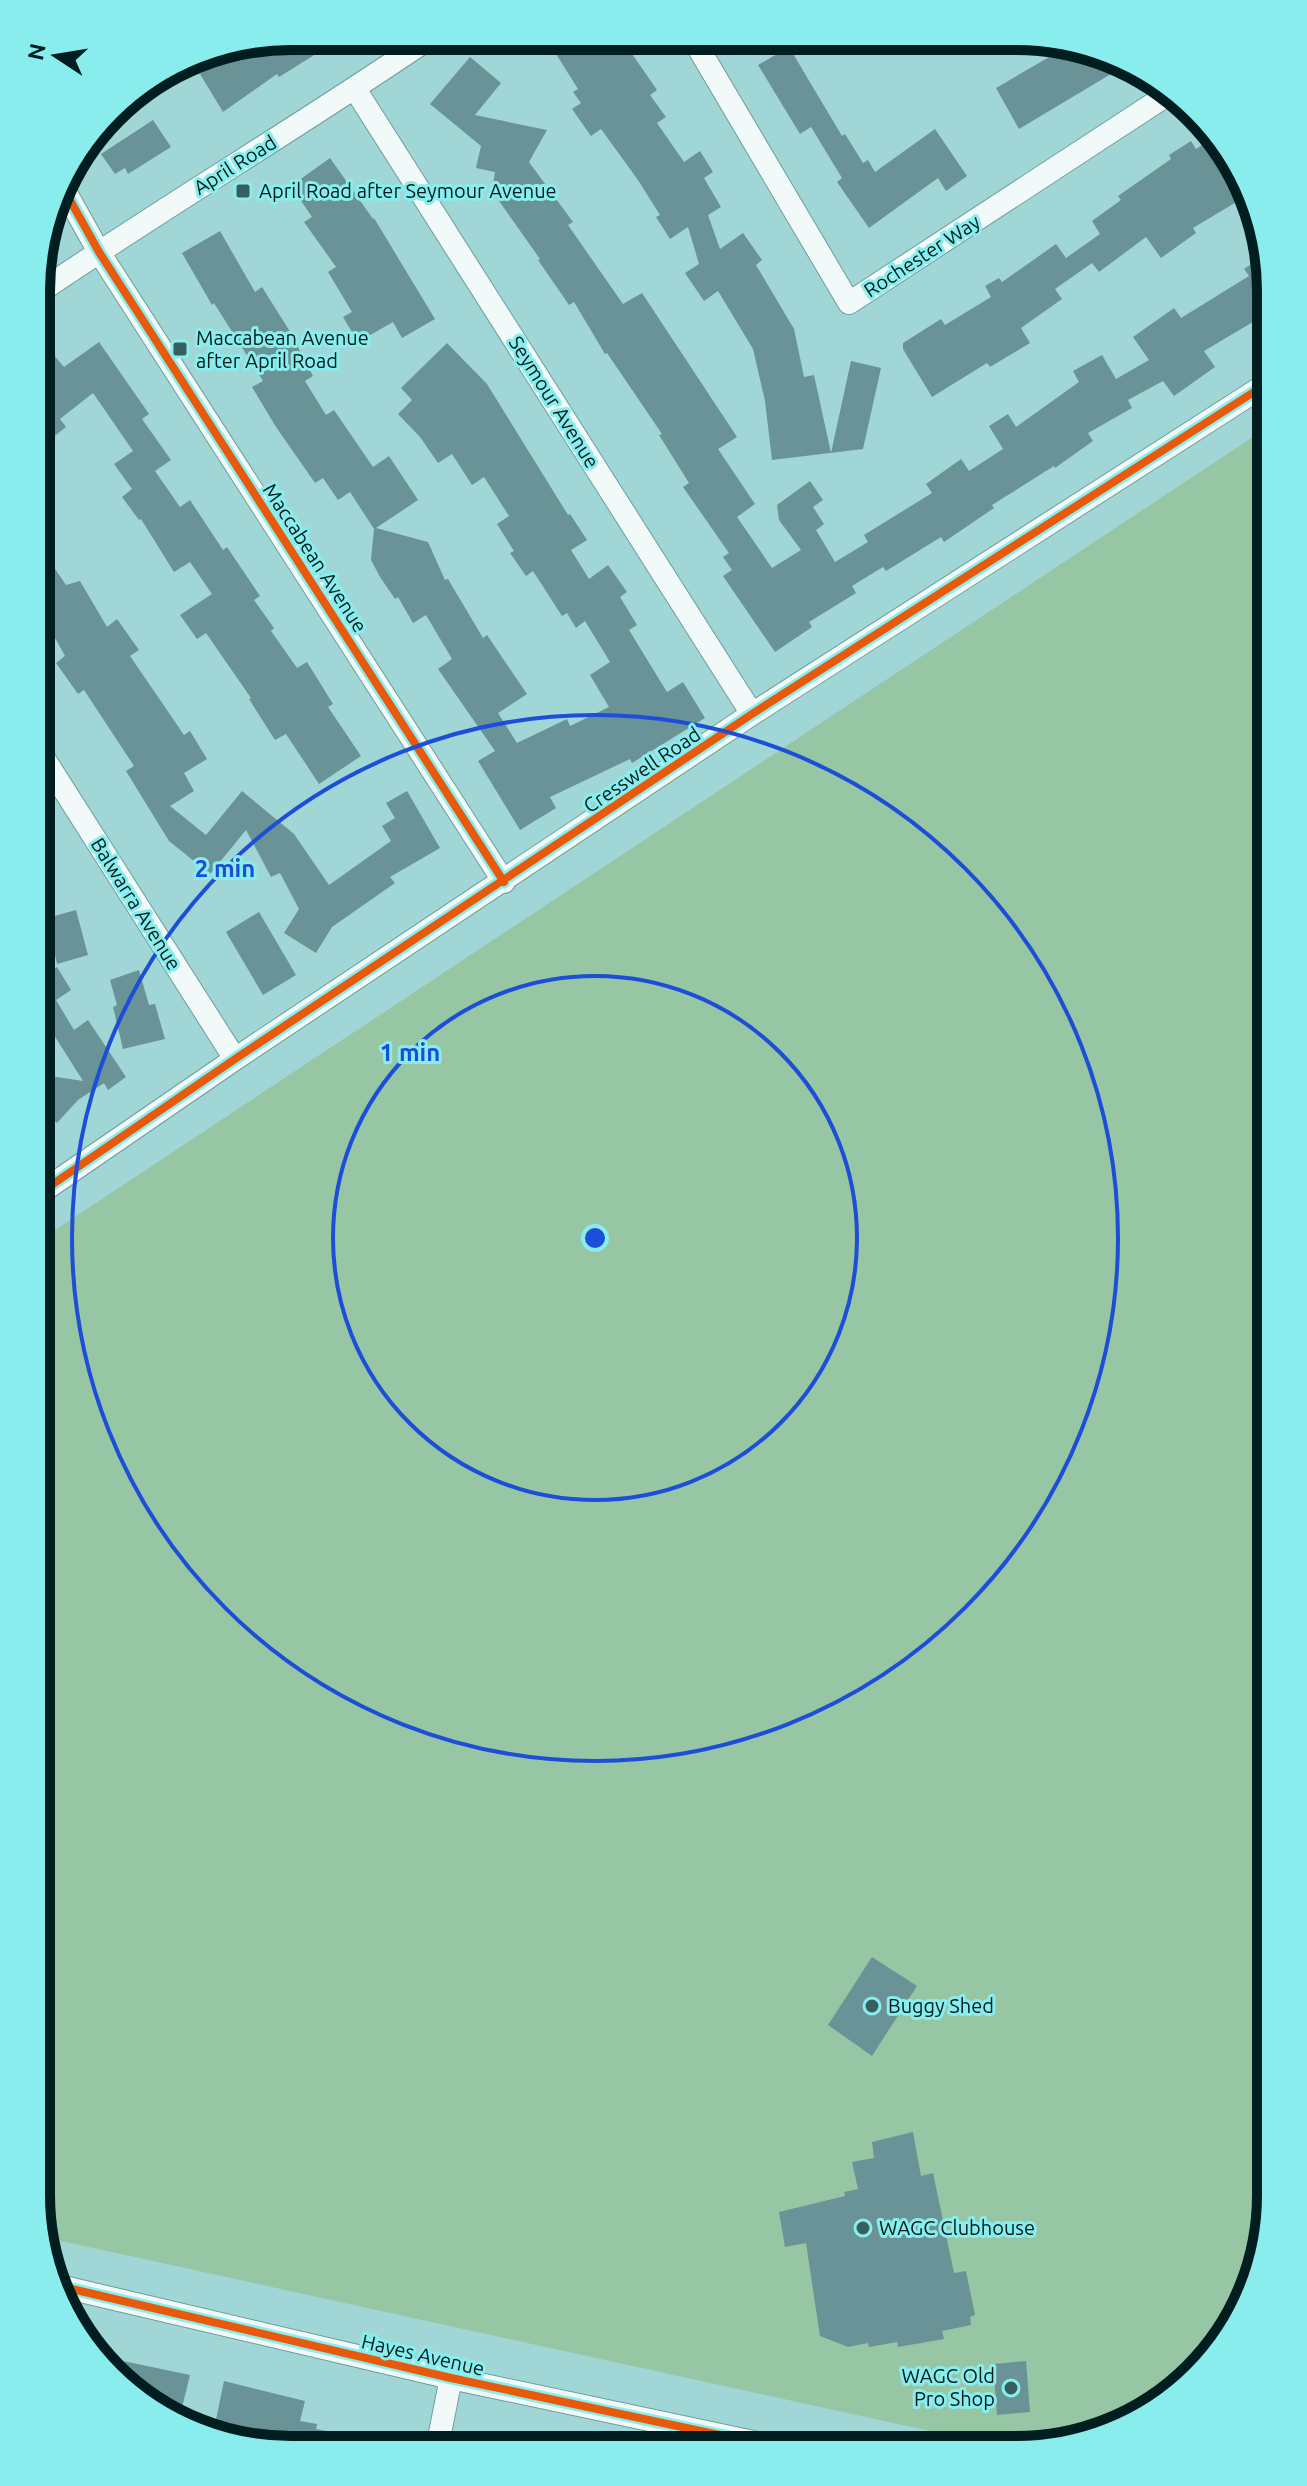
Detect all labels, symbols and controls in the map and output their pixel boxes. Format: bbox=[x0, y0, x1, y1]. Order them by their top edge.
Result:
north arrow bbox=[16, 16, 96, 96]
text: N bbox=[22, 41, 50, 62]
street label: April Road bbox=[189, 130, 280, 199]
place label: April Road after Seymour Avenue bbox=[259, 179, 557, 202]
marker: April Road after Seymour Avenue bbox=[234, 182, 252, 200]
street label: Rochester Way bbox=[859, 209, 984, 302]
place label: Maccabean Avenue after April Road bbox=[196, 326, 369, 372]
street label: Seymour Avenue bbox=[505, 332, 604, 472]
marker: Maccabean Avenue after April Road bbox=[171, 340, 189, 358]
street label: Maccabean Avenue bbox=[259, 479, 372, 636]
street label: Cresswell Road bbox=[579, 722, 704, 817]
street label: Balwarra Avenue bbox=[87, 833, 186, 974]
text: 2 min bbox=[195, 855, 255, 882]
text: 1 min bbox=[380, 1039, 440, 1066]
centre of rings bbox=[581, 1224, 609, 1252]
place label: Buggy Shed bbox=[888, 1994, 994, 2017]
marker: Buggy Shed bbox=[863, 1997, 881, 2015]
place label: WAGC Clubhouse bbox=[879, 2216, 1035, 2239]
marker: WAGC Clubhouse bbox=[854, 2219, 872, 2237]
street label: Hayes Avenue bbox=[359, 2329, 487, 2380]
place label: WAGC Old Pro Shop bbox=[901, 2364, 995, 2410]
marker: WAGC Old Pro Shop bbox=[1002, 2379, 1020, 2397]

